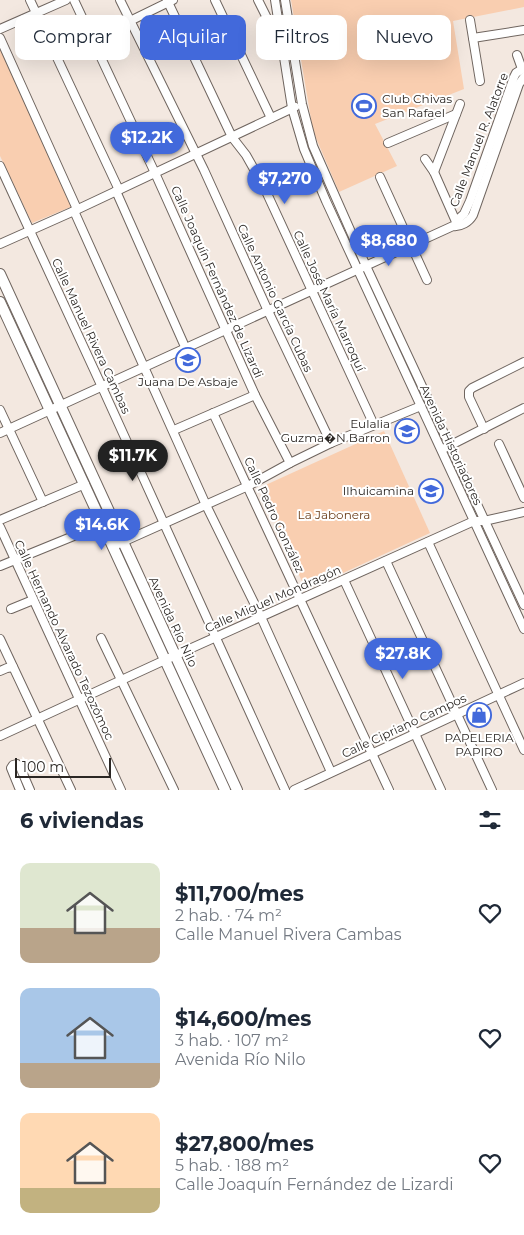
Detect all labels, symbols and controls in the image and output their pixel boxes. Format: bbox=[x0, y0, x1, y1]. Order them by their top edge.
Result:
chip: Comprar bbox=[15, 15, 130, 60]
chip: Alquilar bbox=[140, 15, 246, 60]
chip: Filtros bbox=[256, 15, 347, 60]
chip: Nuevo bbox=[357, 15, 451, 60]
street label: Calle Manuel R. Alatorre bbox=[446, 70, 511, 209]
place label: Club Chivas San Rafael bbox=[382, 91, 452, 120]
sports icon: Club Chivas San Rafael bbox=[351, 93, 377, 119]
pin: $12.2K bbox=[106, 121, 188, 164]
text: $12.2K bbox=[121, 128, 173, 147]
pin: $7,270 bbox=[244, 162, 326, 205]
text: $7,270 bbox=[258, 169, 312, 188]
street label: Calle Joaquín Fernández de Lizardi bbox=[168, 183, 267, 380]
street label: Calle Antonio García Cubas bbox=[234, 221, 316, 374]
pin: $8,680 bbox=[348, 224, 430, 267]
street label: Calle José María Marroquí bbox=[290, 228, 369, 374]
text: $8,680 bbox=[361, 231, 417, 250]
street label: Calle Manuel Rivera Cambas bbox=[49, 256, 134, 416]
school or university icon: Juana De Asbaje bbox=[175, 347, 201, 373]
place label: Juana De Asbaje bbox=[137, 374, 238, 389]
street label: Avenida Historiadores bbox=[417, 382, 486, 507]
place label: Eulalia Guzma�N Barron bbox=[281, 416, 390, 445]
school or university icon: Eulalia Guzma�N Barron bbox=[394, 418, 420, 444]
pin: $11.7K bbox=[92, 440, 174, 482]
text: $11.7K bbox=[109, 446, 157, 465]
street label: Calle Pedro González bbox=[241, 454, 308, 575]
school or university icon: Ilhuicamina bbox=[418, 478, 444, 504]
place label: Ilhuicamina bbox=[343, 483, 414, 498]
park label: La Jabonera bbox=[298, 507, 370, 522]
pin: $14.6K bbox=[61, 508, 143, 551]
text: $14.6K bbox=[75, 515, 129, 534]
street label: Calle Hernando Alvarado Tezozómoc bbox=[11, 537, 118, 742]
street label: Calle Miguel Mondragón bbox=[202, 562, 343, 635]
street label: Avenida Río Nilo bbox=[146, 574, 201, 669]
pin: $27.8K bbox=[362, 638, 444, 680]
text: $27.8K bbox=[375, 644, 431, 663]
street label: Calle Cipriano Campos bbox=[339, 690, 469, 761]
shop icon: PAPELERIA PAPIRO bbox=[466, 702, 492, 728]
place label: PAPELERIA PAPIRO bbox=[444, 730, 514, 759]
scale bar bbox=[15, 755, 111, 778]
text: 100 m bbox=[22, 758, 64, 776]
icon: filters bbox=[476, 806, 504, 834]
text: 6 viviendas bbox=[20, 808, 144, 833]
text: $11,700/mes bbox=[175, 881, 304, 906]
icon: home bbox=[60, 883, 120, 943]
icon: heart bbox=[476, 899, 504, 927]
text: 2 hab. · 74 m² bbox=[175, 906, 282, 925]
text: Calle Manuel Rivera Cambas bbox=[175, 925, 402, 944]
text: $14,600/mes bbox=[175, 1006, 311, 1031]
icon: home bbox=[60, 1008, 120, 1068]
icon: heart bbox=[476, 1024, 504, 1052]
text: 3 hab. · 107 m² bbox=[175, 1031, 289, 1050]
text: Avenida Río Nilo bbox=[175, 1050, 306, 1069]
text: $27,800/mes bbox=[175, 1131, 314, 1156]
icon: home bbox=[60, 1133, 120, 1193]
icon: heart bbox=[476, 1149, 504, 1177]
text: 5 hab. · 188 m² bbox=[175, 1156, 289, 1175]
text: Calle Joaquín Fernández de Lizardi bbox=[175, 1175, 454, 1194]

